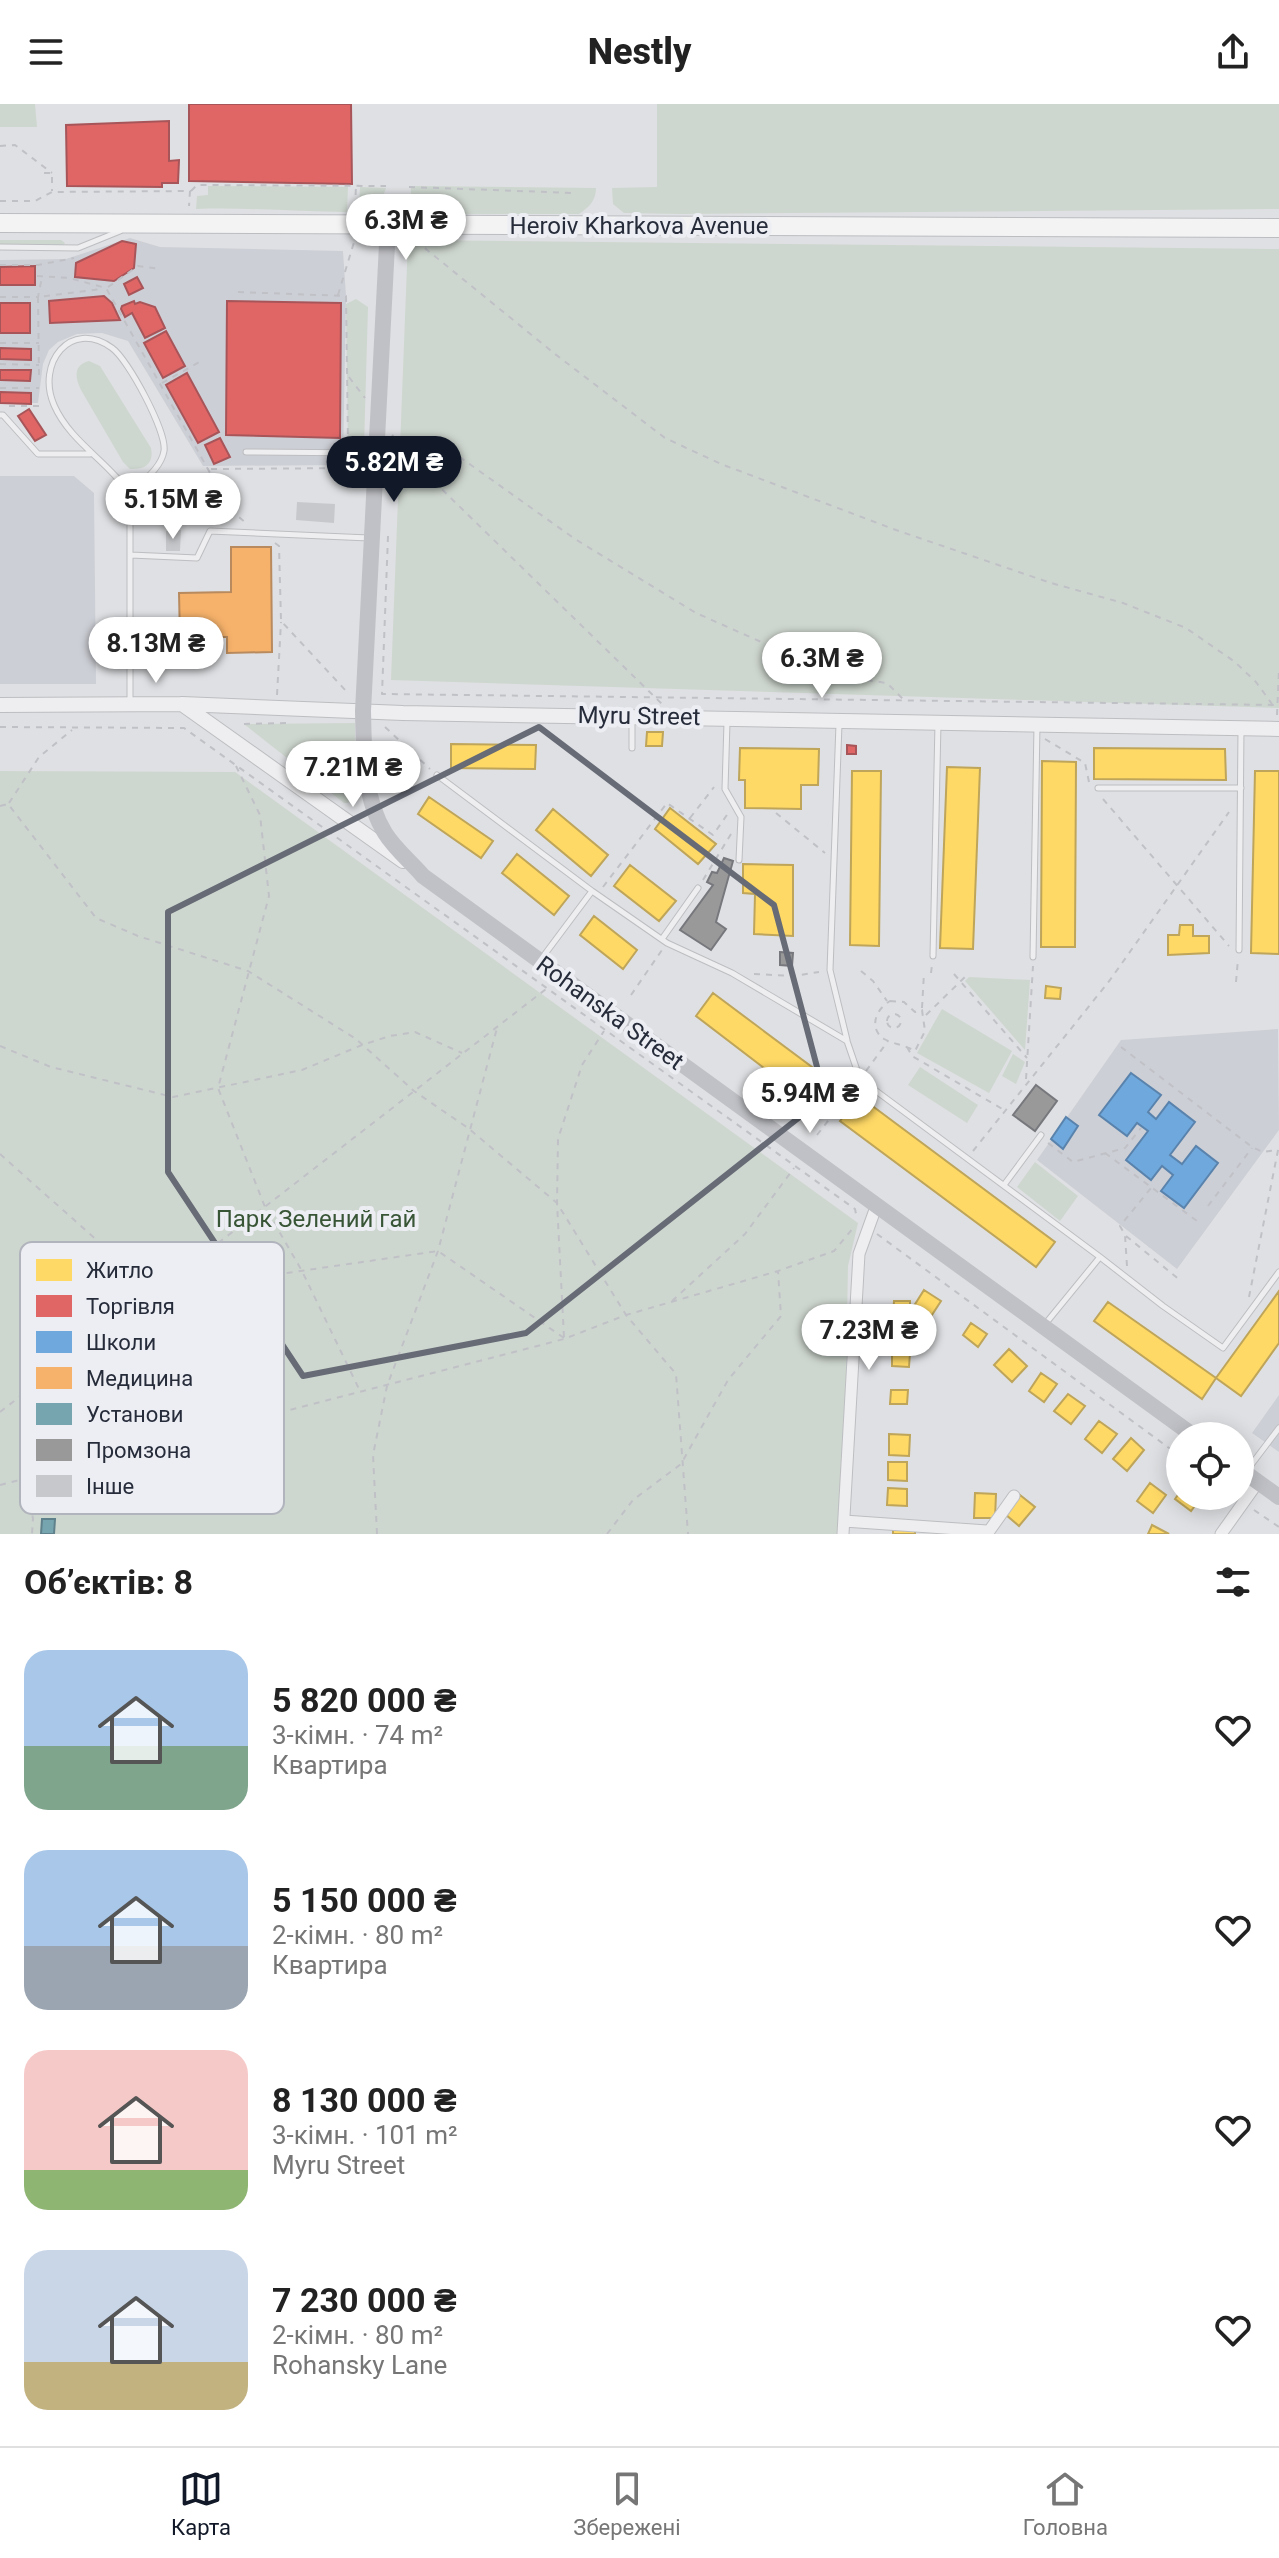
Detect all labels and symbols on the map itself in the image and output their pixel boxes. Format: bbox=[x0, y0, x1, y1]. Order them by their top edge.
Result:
pin: 6.3M ₴ bbox=[341, 194, 471, 262]
street label: Heroiv Kharkova Avenue bbox=[510, 212, 768, 240]
pin: 5.82M ₴ bbox=[320, 436, 468, 504]
pin: 5.15M ₴ bbox=[99, 473, 247, 541]
pin: 8.13M ₴ bbox=[82, 617, 230, 685]
pin: 6.3M ₴ bbox=[757, 632, 887, 700]
street label: Myru Street bbox=[577, 701, 701, 731]
pin: 7.21M ₴ bbox=[279, 741, 427, 809]
street label: Rohanska Street bbox=[531, 950, 689, 1076]
pin: 5.94M ₴ bbox=[736, 1067, 884, 1135]
park label: Парк Зелений гай bbox=[216, 1205, 416, 1233]
legend bbox=[20, 1242, 284, 1514]
text: Житло bbox=[86, 1258, 154, 1283]
text: Торгівля bbox=[86, 1294, 175, 1319]
pin: 7.23M ₴ bbox=[795, 1304, 943, 1372]
text: Школи bbox=[86, 1330, 156, 1355]
text: Медицина bbox=[86, 1366, 193, 1391]
text: Установи bbox=[86, 1402, 184, 1427]
text: Промзона bbox=[86, 1438, 191, 1463]
text: Інше bbox=[86, 1474, 134, 1499]

